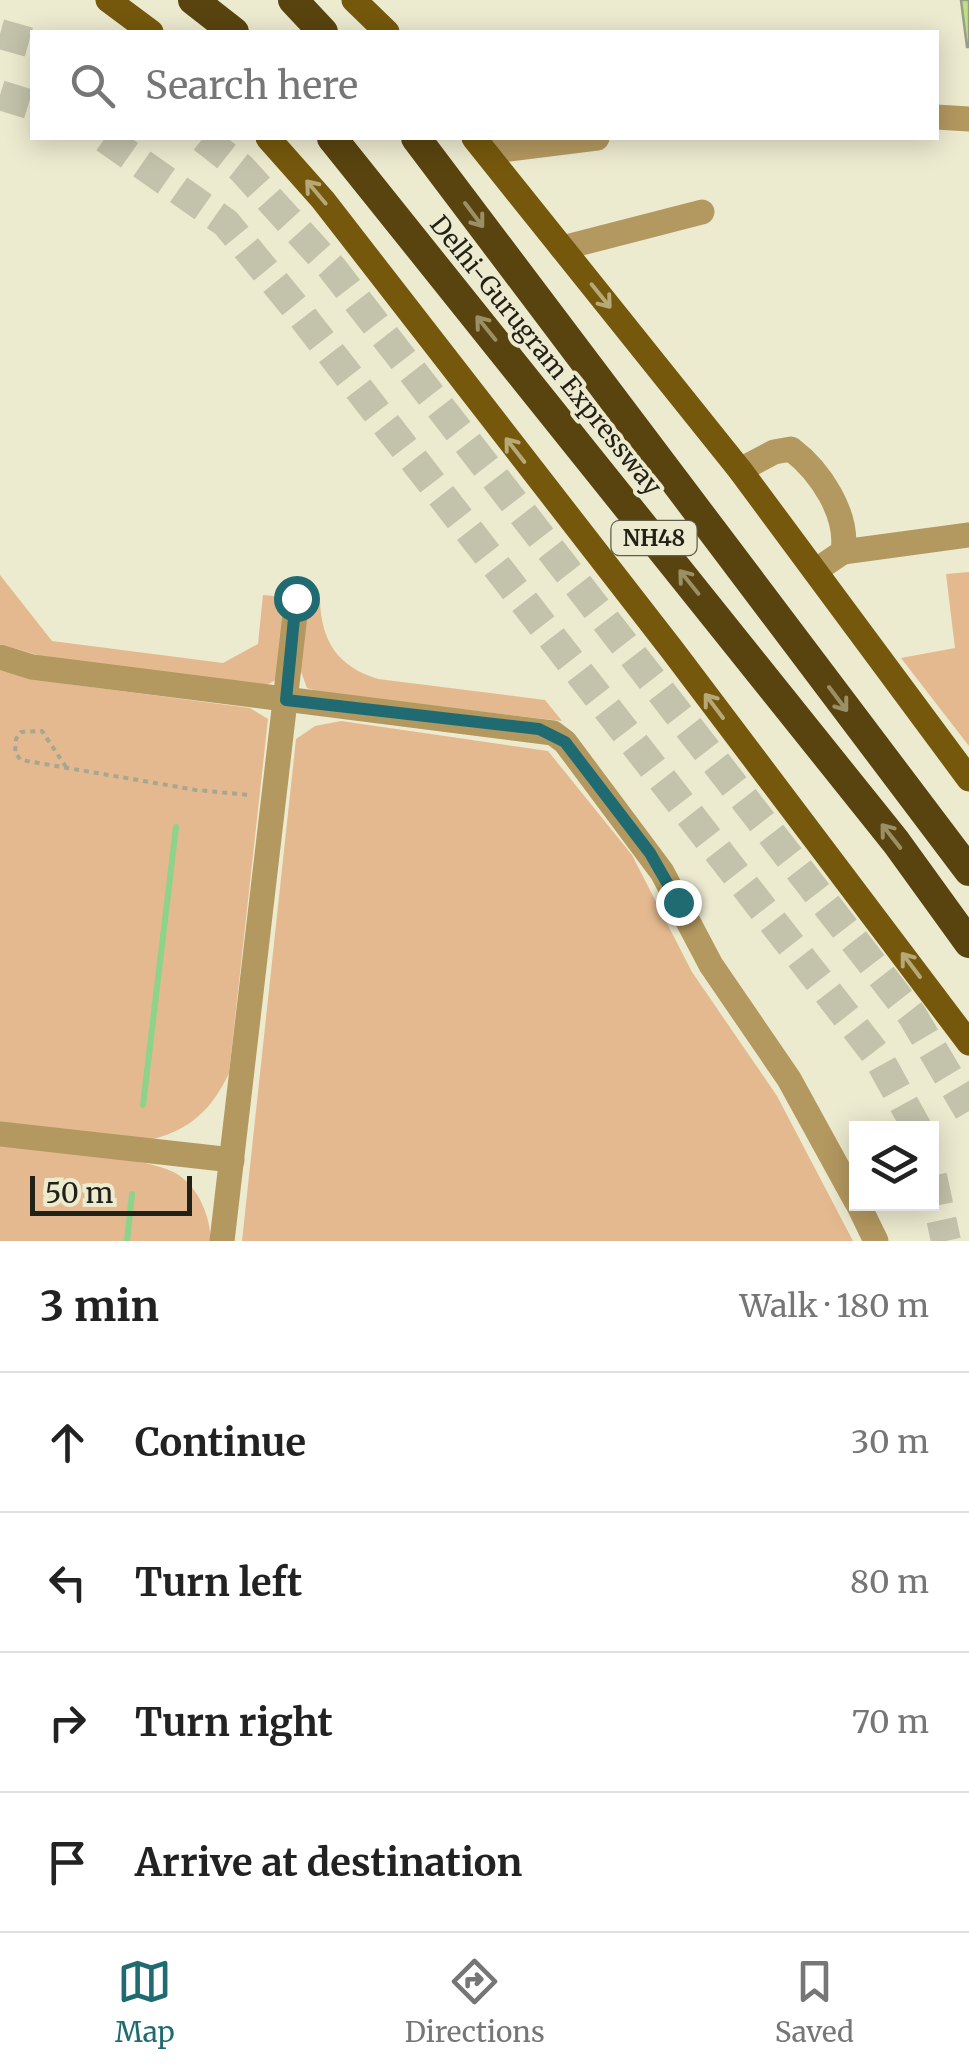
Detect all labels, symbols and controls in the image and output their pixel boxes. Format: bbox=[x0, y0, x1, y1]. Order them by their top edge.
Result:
search box bbox=[30, 30, 939, 140]
icon: search bbox=[65, 58, 120, 113]
text: Search here bbox=[145, 62, 358, 109]
one-way arrow bbox=[305, 180, 327, 206]
one-way arrow bbox=[464, 201, 485, 228]
street label: Delhi-Gurugram Expressway bbox=[423, 209, 669, 502]
one-way arrow bbox=[590, 282, 611, 309]
one-way arrow bbox=[475, 315, 497, 341]
one-way arrow bbox=[504, 437, 526, 463]
road number: NH48 bbox=[612, 521, 696, 555]
one-way arrow bbox=[679, 569, 700, 596]
route start bbox=[274, 576, 320, 622]
one-way arrow bbox=[828, 685, 849, 712]
one-way arrow bbox=[704, 693, 725, 720]
one-way arrow bbox=[881, 823, 902, 850]
route end bbox=[656, 880, 702, 926]
one-way arrow bbox=[900, 952, 921, 979]
map controls bbox=[849, 1121, 939, 1211]
button: layers bbox=[849, 1121, 939, 1211]
scale bar bbox=[30, 1171, 192, 1216]
text: 50 m bbox=[45, 1175, 113, 1211]
text: 3 min bbox=[40, 1280, 159, 1332]
text: Walk · 180 m bbox=[740, 1286, 929, 1326]
icon: ahead bbox=[40, 1415, 95, 1470]
text: Continue bbox=[135, 1419, 306, 1466]
text: 30 m bbox=[851, 1422, 929, 1462]
icon: left bbox=[40, 1555, 95, 1610]
text: Turn left bbox=[135, 1559, 302, 1606]
text: 80 m bbox=[850, 1562, 929, 1602]
icon: right bbox=[40, 1695, 95, 1750]
text: Turn right bbox=[135, 1699, 333, 1746]
text: 70 m bbox=[852, 1702, 929, 1742]
icon: arrive bbox=[40, 1835, 95, 1890]
text: Arrive at destination bbox=[135, 1839, 522, 1886]
tab: Map bbox=[115, 1954, 175, 2050]
tab: Directions bbox=[405, 1954, 545, 2050]
tab: Saved bbox=[775, 1954, 854, 2050]

